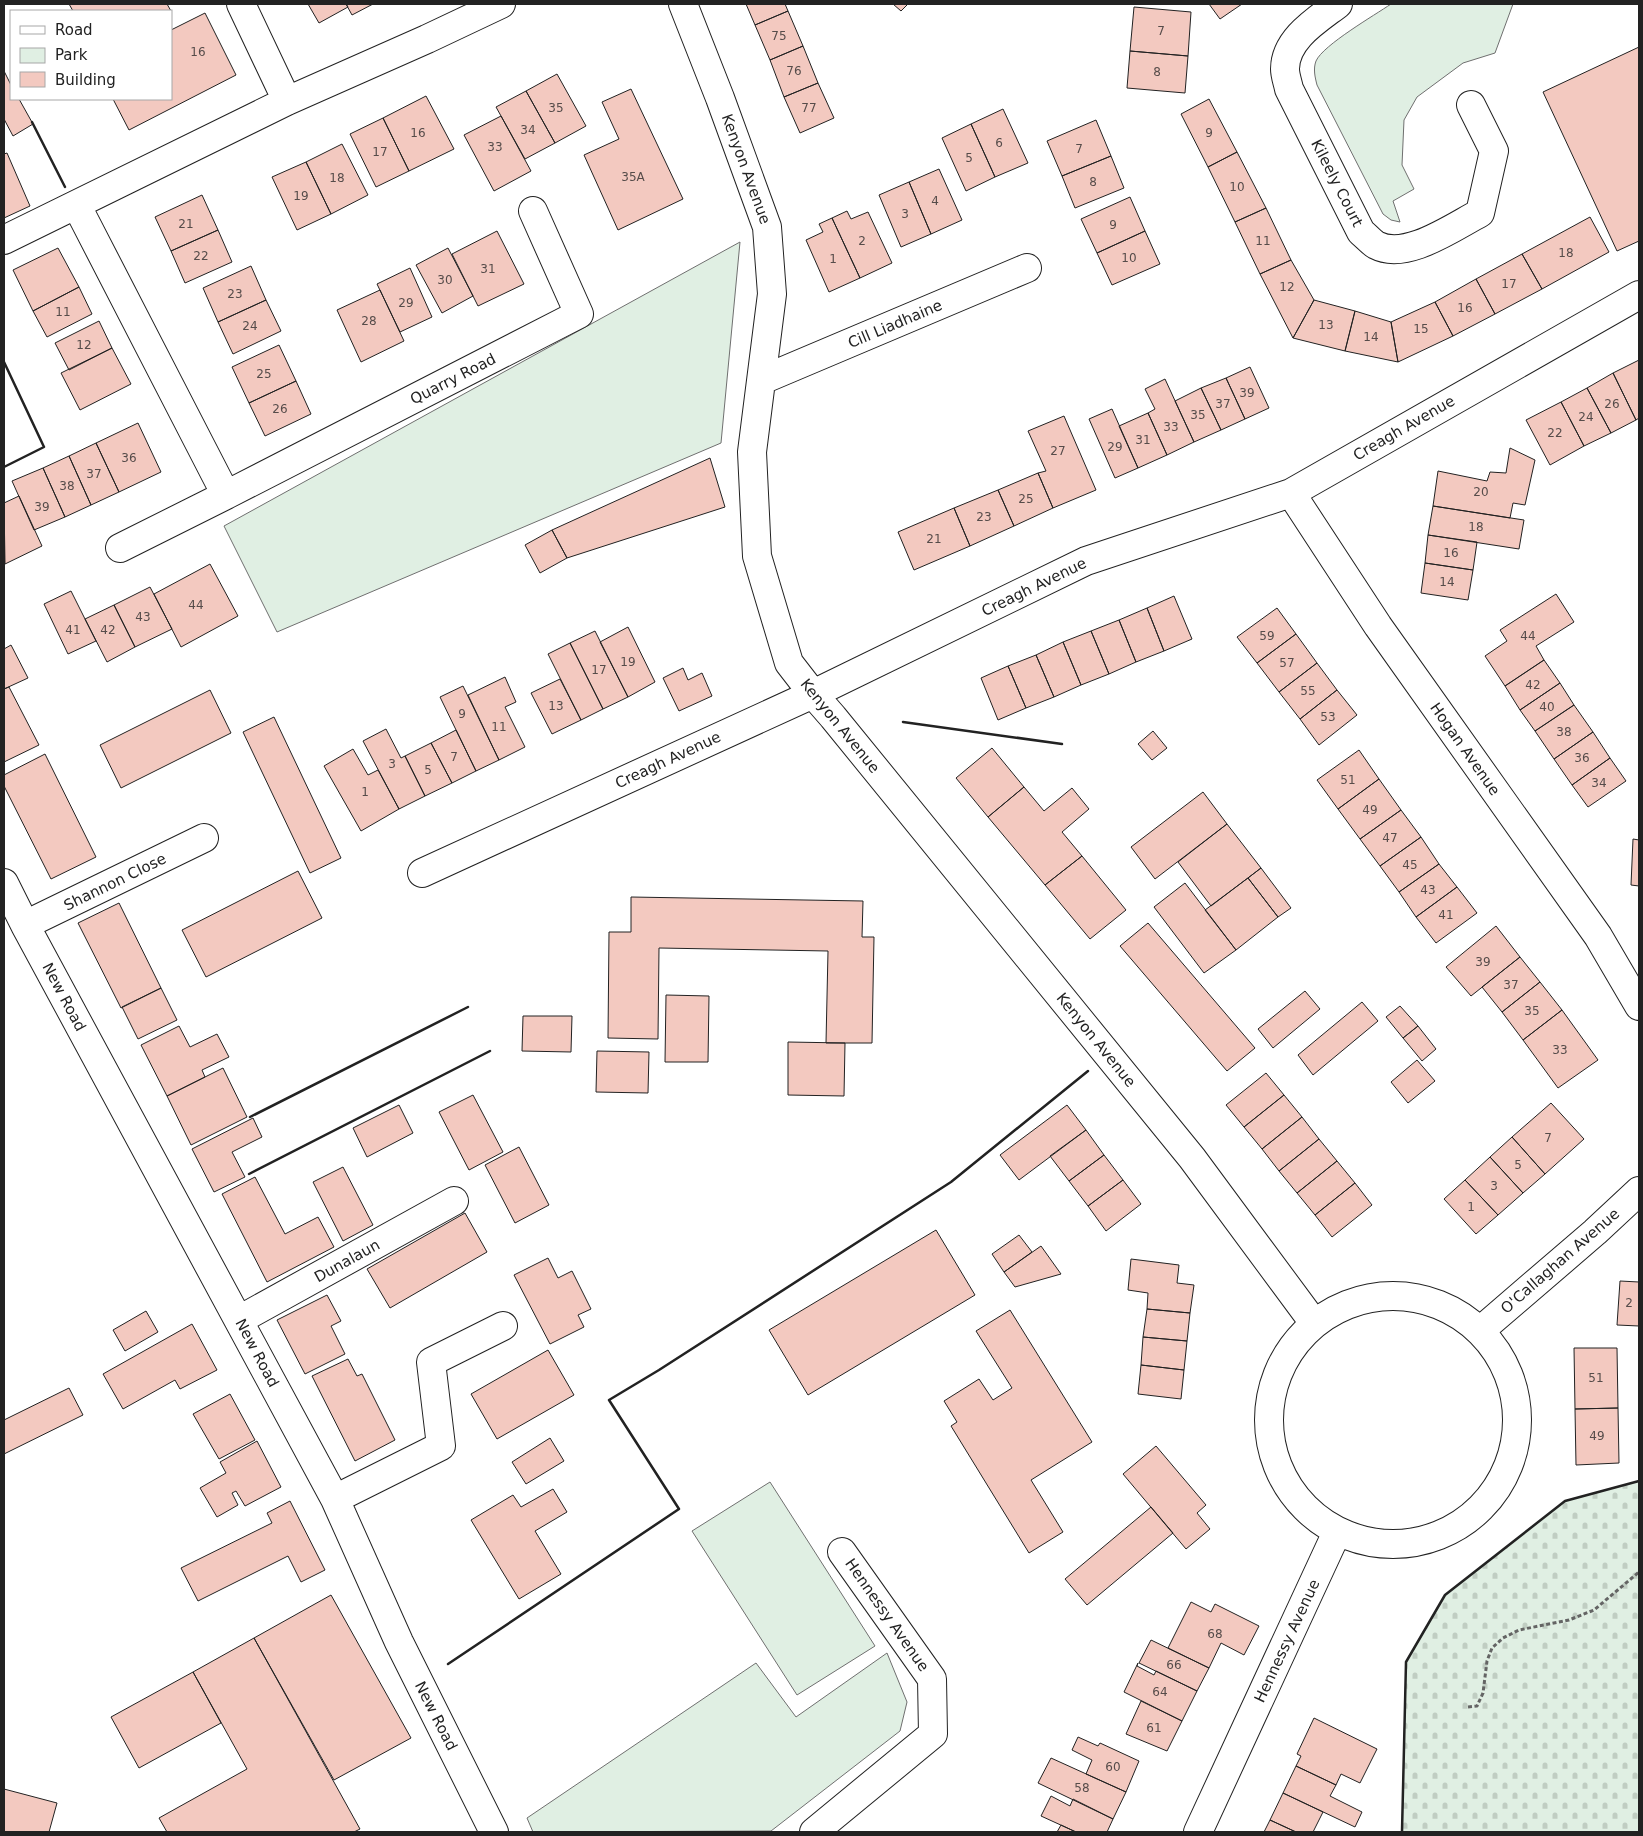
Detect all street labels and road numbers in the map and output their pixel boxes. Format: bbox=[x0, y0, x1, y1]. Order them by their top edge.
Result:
street label: Kenyon Avenue bbox=[718, 111, 774, 227]
street label: Kileely Court bbox=[1307, 136, 1367, 230]
street label: Cill Liadhaine bbox=[845, 296, 945, 352]
street label: Quarry Road bbox=[407, 350, 499, 408]
street label: Creagh Avenue bbox=[1350, 392, 1458, 464]
street label: Creagh Avenue bbox=[979, 554, 1089, 620]
street label: Kenyon Avenue bbox=[797, 675, 883, 777]
street label: Hogan Avenue bbox=[1426, 699, 1504, 799]
street label: Creagh Avenue bbox=[612, 728, 724, 792]
street label: Shannon Close bbox=[61, 849, 169, 915]
street label: New Road bbox=[38, 960, 90, 1034]
street label: Kenyon Avenue bbox=[1053, 989, 1139, 1091]
street label: O'Callaghan Avenue bbox=[1497, 1205, 1623, 1317]
street label: Dunalaun bbox=[311, 1236, 383, 1286]
street label: New Road bbox=[231, 1316, 283, 1390]
street label: Hennessy Avenue bbox=[841, 1555, 933, 1675]
street label: Hennessy Avenue bbox=[1251, 1577, 1323, 1705]
street label: New Road bbox=[411, 1678, 461, 1754]

